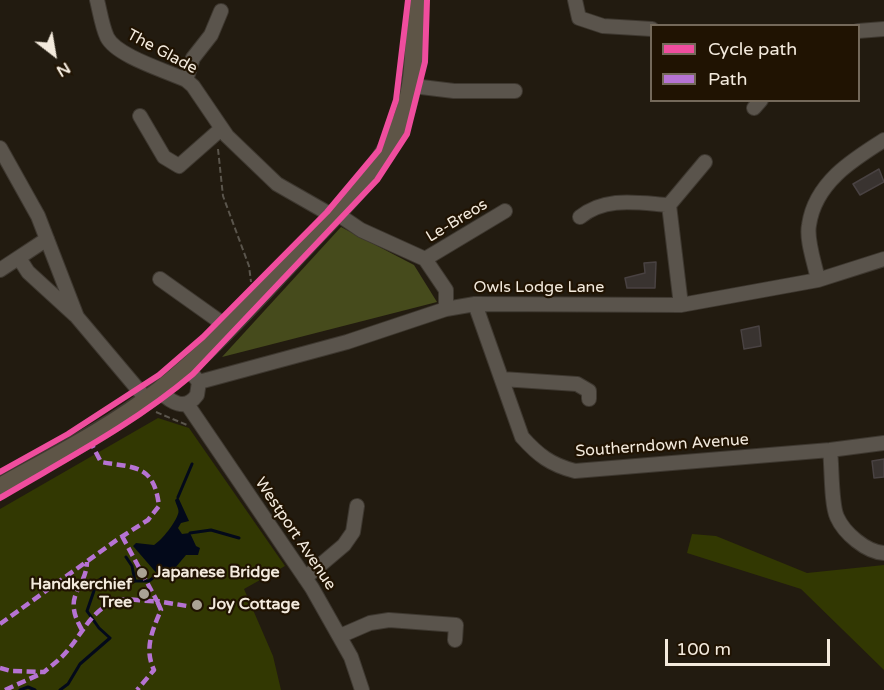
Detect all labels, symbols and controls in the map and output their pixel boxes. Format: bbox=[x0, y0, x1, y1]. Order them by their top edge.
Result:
north arrow bbox=[24, 24, 84, 84]
legend bbox=[650, 24, 860, 102]
street label: The Glade bbox=[124, 25, 200, 79]
text: Cycle path bbox=[708, 38, 797, 60]
text: N bbox=[53, 58, 74, 81]
text: Path bbox=[708, 68, 747, 90]
street label: Le-Breos bbox=[423, 195, 491, 247]
street label: Owls Lodge Lane bbox=[474, 278, 604, 298]
street label: Southerndown Avenue bbox=[575, 430, 749, 462]
street label: Westport Avenue bbox=[250, 474, 340, 594]
place label: Japanese Bridge bbox=[154, 563, 280, 583]
marker: Japanese Bridge bbox=[135, 566, 149, 580]
place label: Handkerchief Tree bbox=[30, 575, 132, 613]
marker: Handkerchief Tree bbox=[137, 587, 151, 601]
place label: Joy Cottage bbox=[209, 595, 300, 615]
marker: Joy Cottage bbox=[190, 598, 204, 612]
scale bar bbox=[668, 627, 833, 665]
text: 100 m bbox=[676, 638, 731, 660]

